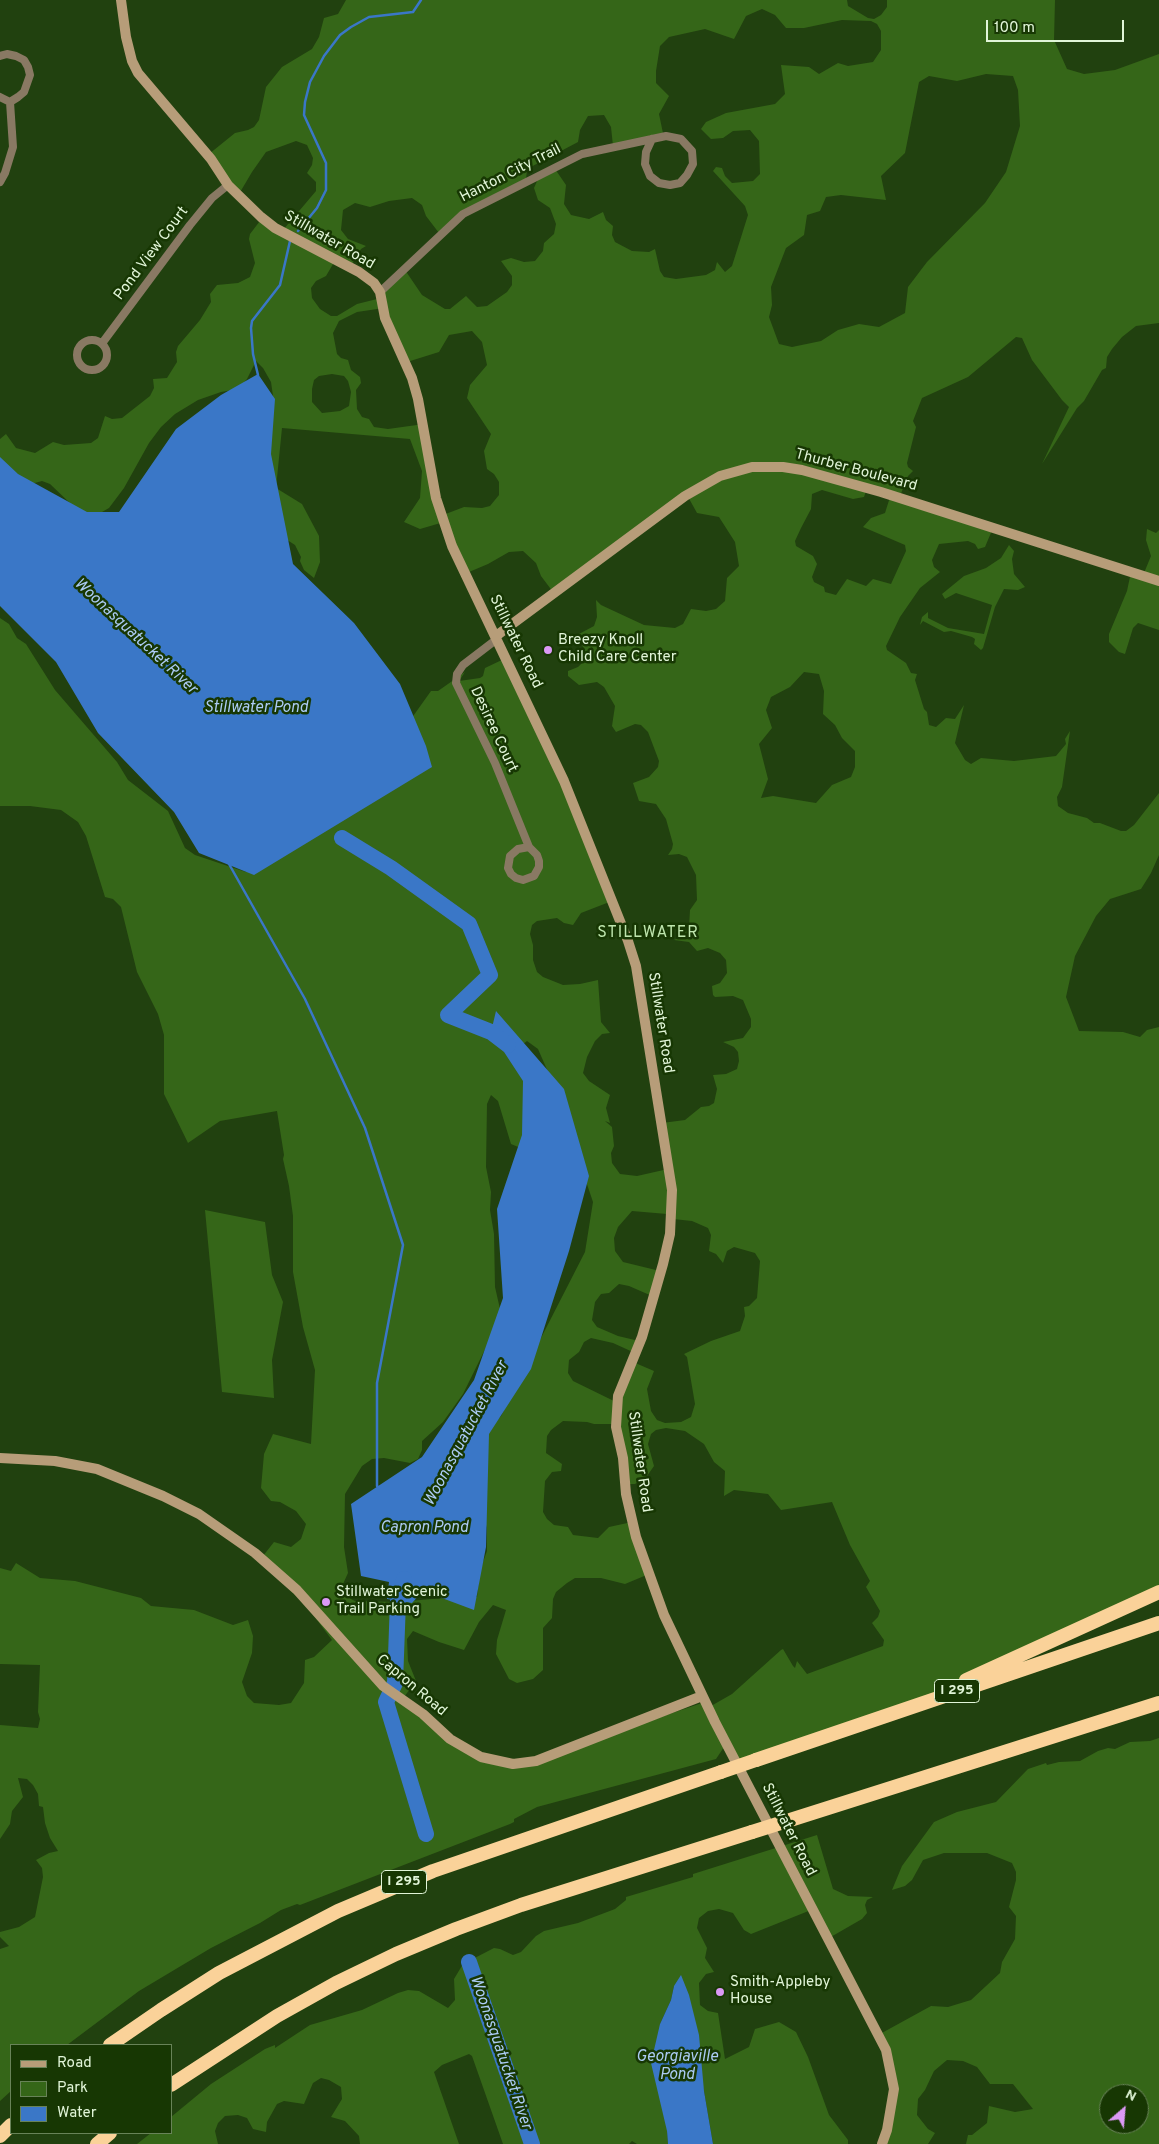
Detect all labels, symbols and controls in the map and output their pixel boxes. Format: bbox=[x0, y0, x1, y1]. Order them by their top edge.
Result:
scale bar bbox=[989, 10, 1126, 42]
text: 100 m bbox=[994, 19, 1035, 38]
street label: Hanton City Trail bbox=[457, 141, 565, 207]
street label: Pond View Court bbox=[111, 204, 193, 304]
street label: Stillwater Road bbox=[280, 208, 378, 274]
street label: Thurber Boulevard bbox=[793, 446, 919, 496]
water label: Woonasquatucket River bbox=[69, 575, 201, 699]
street label: Stillwater Road bbox=[485, 592, 545, 692]
place label: Breezy Knoll Child Care Center bbox=[558, 632, 676, 667]
marker: Breezy Knoll Child Care Center bbox=[542, 644, 554, 656]
street label: Desiree Court bbox=[465, 684, 521, 776]
water label: Stillwater Pond bbox=[204, 699, 308, 719]
district label: STILLWATER bbox=[596, 924, 700, 944]
street label: Stillwater Road bbox=[643, 971, 677, 1075]
water label: Woonasquatucket River bbox=[421, 1358, 513, 1510]
street label: Stillwater Road bbox=[623, 1410, 655, 1514]
water label: Capron Pond bbox=[380, 1519, 468, 1539]
place label: Stillwater Scenic Trail Parking bbox=[336, 1584, 448, 1619]
marker: Stillwater Scenic Trail Parking bbox=[320, 1596, 332, 1608]
street label: Capron Road bbox=[372, 1651, 450, 1721]
road number: I 295 bbox=[934, 1680, 980, 1702]
street label: Stillwater Road bbox=[757, 1780, 819, 1880]
road number: I 295 bbox=[382, 1870, 426, 1894]
water label: Woonasquatucket River bbox=[465, 1974, 535, 2132]
place label: Smith-Appleby House bbox=[730, 1974, 830, 2009]
marker: Smith-Appleby House bbox=[714, 1986, 726, 1998]
legend bbox=[10, 2044, 172, 2134]
water label: Georgiaville Pond bbox=[636, 2048, 718, 2086]
text: Road bbox=[57, 2054, 92, 2073]
text: Park bbox=[57, 2079, 88, 2098]
north arrow bbox=[1099, 2084, 1149, 2134]
text: N bbox=[1122, 2086, 1139, 2106]
text: Water bbox=[57, 2104, 96, 2123]

